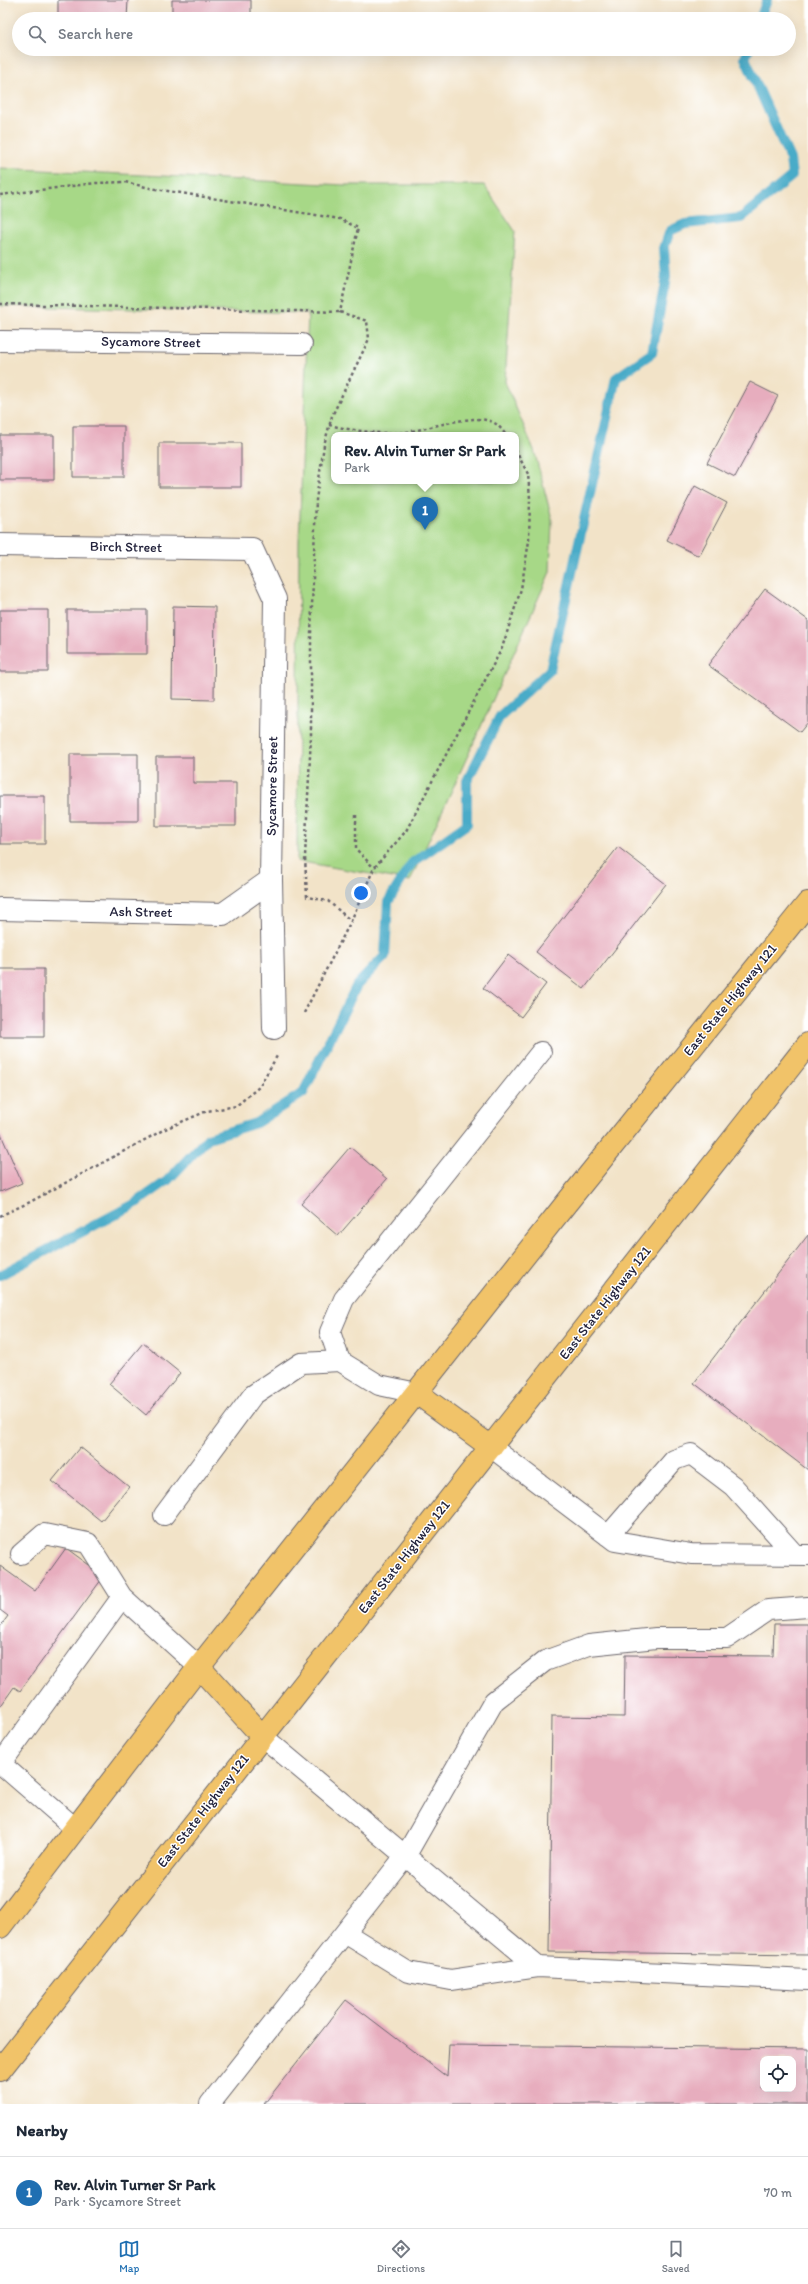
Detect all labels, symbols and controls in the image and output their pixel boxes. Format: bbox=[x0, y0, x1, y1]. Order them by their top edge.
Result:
search box bbox=[12, 12, 796, 56]
icon: search bbox=[26, 23, 48, 45]
text: Search here bbox=[58, 25, 133, 43]
street label: Sycamore Street bbox=[101, 333, 201, 351]
popup bbox=[331, 432, 519, 484]
text: Rev. Alvin Turner Sr Park bbox=[344, 442, 506, 460]
text: Park bbox=[344, 460, 370, 475]
pin: 1 bbox=[412, 497, 438, 530]
street label: Birch Street bbox=[90, 538, 162, 556]
street label: Sycamore Street bbox=[263, 736, 281, 836]
your location bbox=[351, 883, 371, 903]
street label: Ash Street bbox=[109, 903, 173, 921]
street label: East State Highway 121 bbox=[680, 940, 781, 1059]
street label: East State Highway 121 bbox=[555, 1243, 655, 1363]
street label: East State Highway 121 bbox=[354, 1497, 454, 1617]
street label: East State Highway 121 bbox=[153, 1751, 253, 1871]
map controls bbox=[760, 2056, 796, 2092]
button: locate bbox=[760, 2056, 796, 2092]
text: Nearby bbox=[16, 2120, 68, 2140]
text: Rev. Alvin Turner Sr Park bbox=[54, 2176, 216, 2194]
text: 1 bbox=[26, 2185, 32, 2200]
text: 70 m bbox=[764, 2185, 792, 2200]
text: Park · Sycamore Street bbox=[54, 2194, 181, 2209]
tab: Map bbox=[118, 2238, 140, 2275]
tab: Directions bbox=[377, 2238, 425, 2275]
tab: Saved bbox=[662, 2238, 690, 2275]

